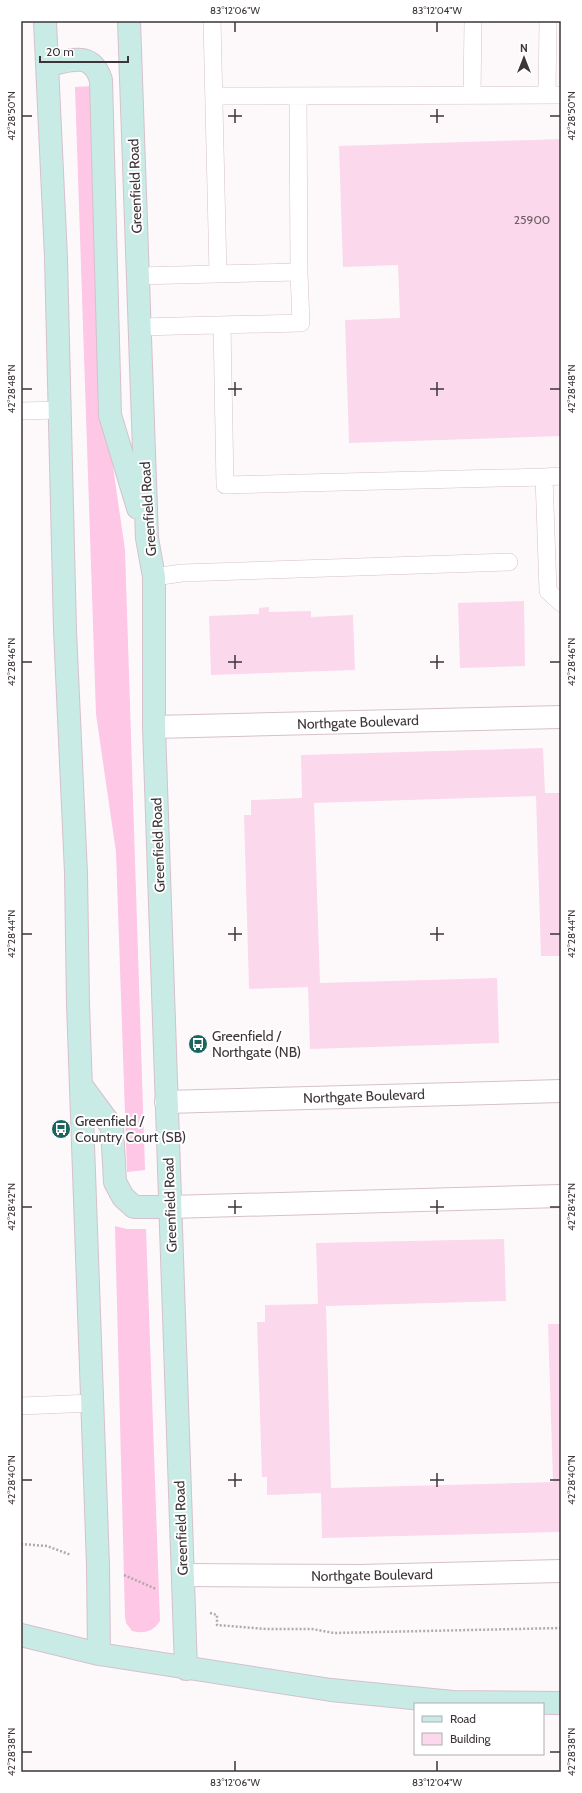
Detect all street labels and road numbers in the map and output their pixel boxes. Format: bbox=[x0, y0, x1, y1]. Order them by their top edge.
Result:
street label: Greenfield Road bbox=[124, 138, 146, 234]
street label: Greenfield Road bbox=[136, 461, 160, 557]
street label: Northgate Boulevard bbox=[297, 711, 419, 733]
street label: Greenfield Road bbox=[147, 797, 169, 893]
street label: Northgate Boulevard bbox=[303, 1085, 425, 1107]
street label: Greenfield Road bbox=[159, 1157, 181, 1253]
street label: Greenfield Road bbox=[170, 1480, 192, 1576]
street label: Northgate Boulevard bbox=[311, 1565, 433, 1585]

